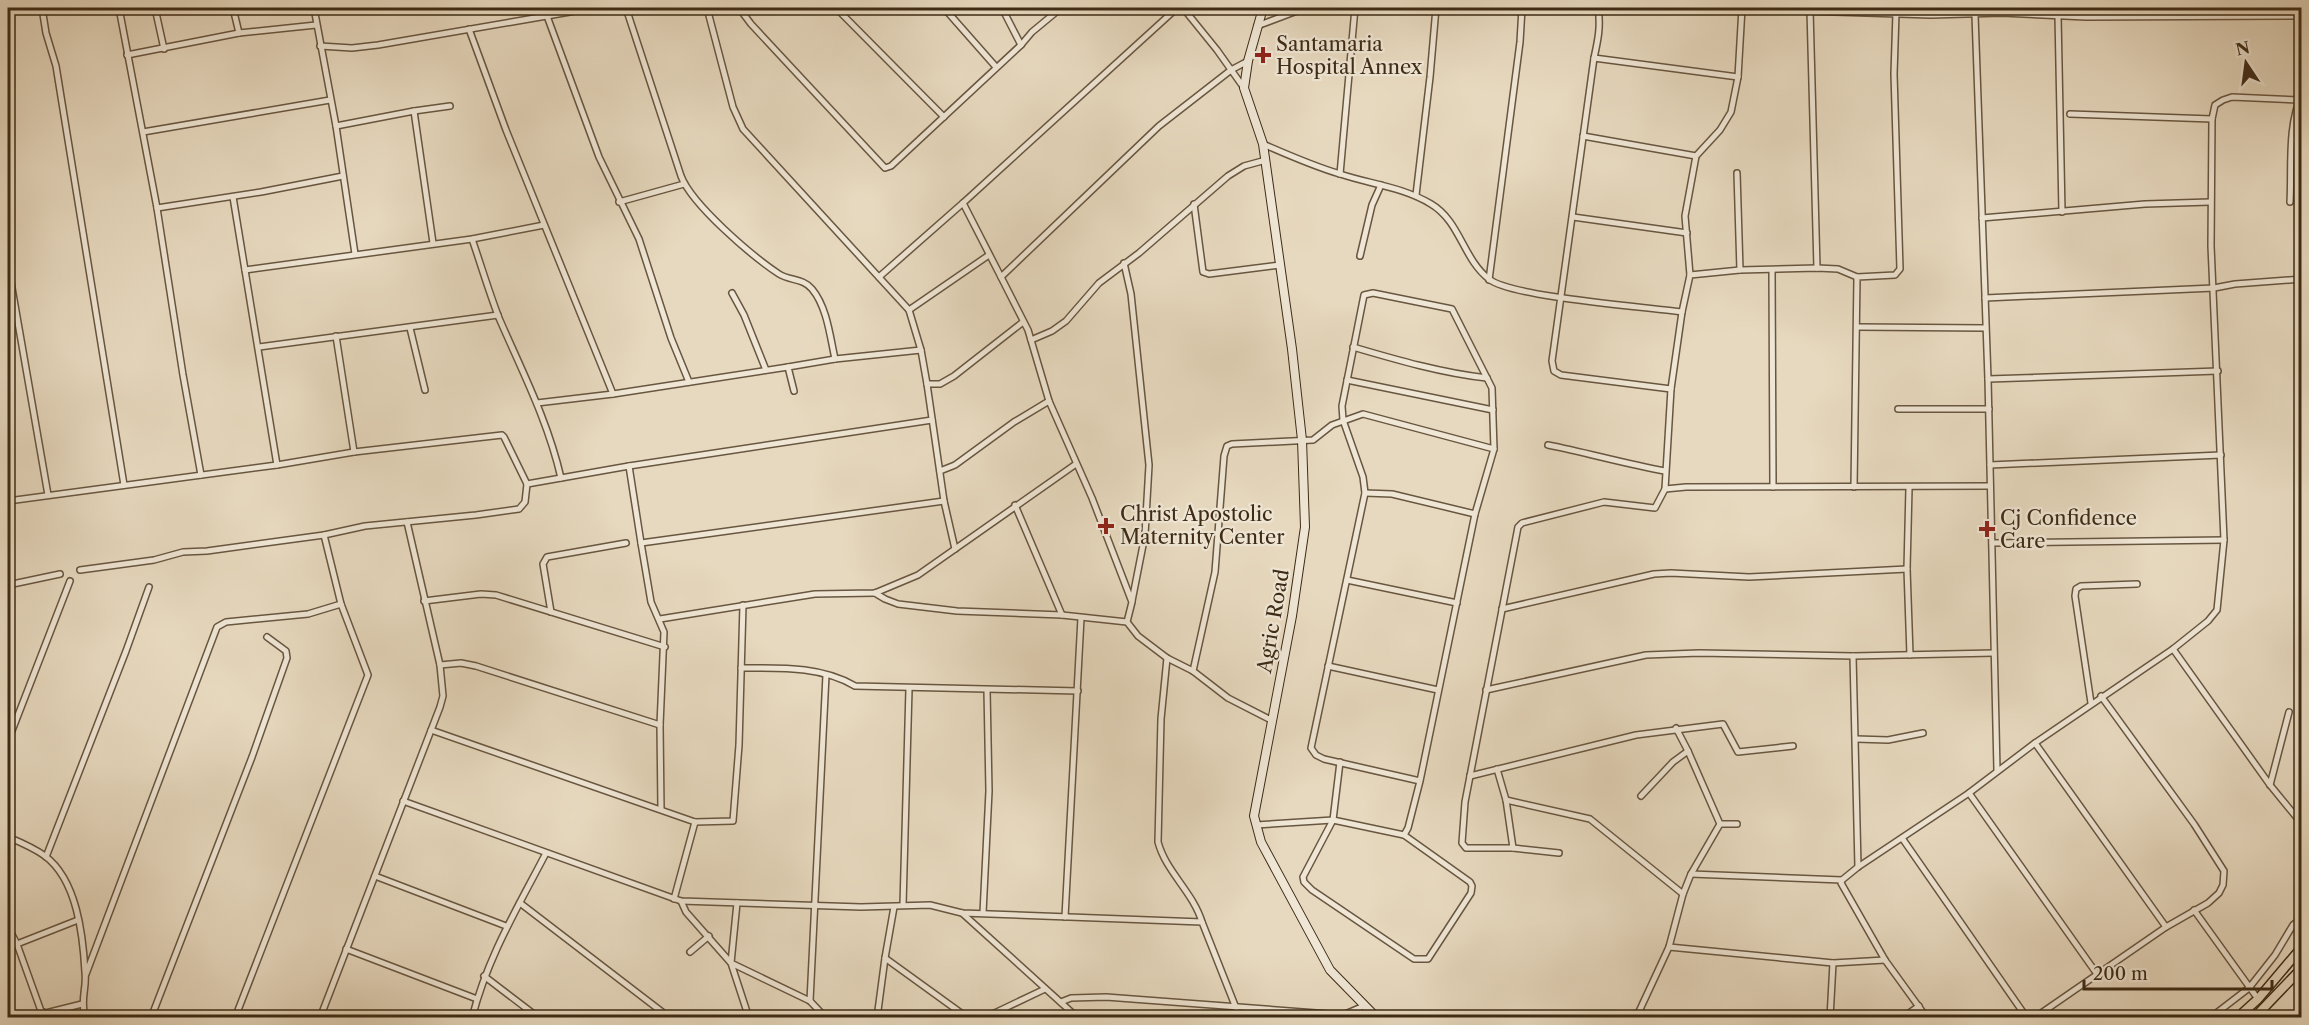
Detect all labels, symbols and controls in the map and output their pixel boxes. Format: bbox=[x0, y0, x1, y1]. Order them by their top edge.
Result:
place label: Santamaria Hospital Annex bbox=[1276, 32, 1422, 79]
north arrow bbox=[2216, 33, 2276, 93]
text: N bbox=[2234, 37, 2252, 60]
marker: Santamaria Hospital Annex bbox=[1254, 46, 1272, 64]
place label: Christ Apostolic Maternity Center bbox=[1120, 502, 1285, 549]
place label: Cj Confidence Care bbox=[2000, 506, 2137, 553]
marker: Christ Apostolic Maternity Center bbox=[1097, 517, 1115, 535]
marker: Cj Confidence Care bbox=[1978, 520, 1996, 538]
street label: Agric Road bbox=[1252, 567, 1294, 676]
scale bar bbox=[2084, 953, 2272, 991]
text: 200 m bbox=[2093, 963, 2148, 985]

